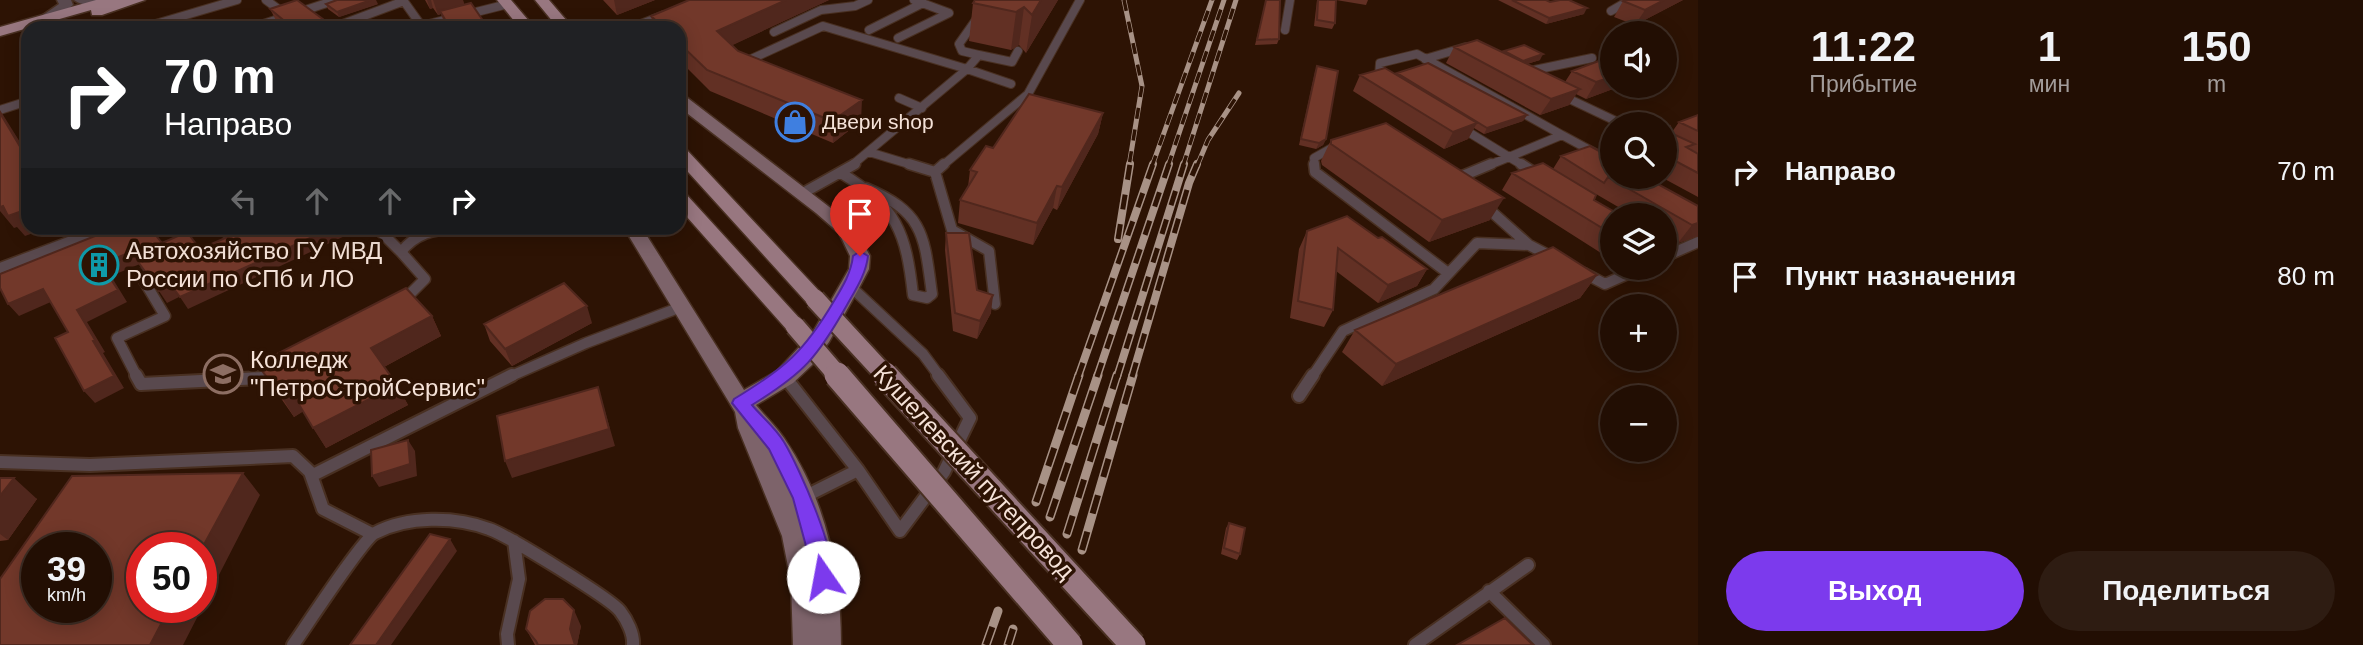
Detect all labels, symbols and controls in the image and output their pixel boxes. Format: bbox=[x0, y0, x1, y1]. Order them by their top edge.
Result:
map controls bbox=[1600, 21, 1677, 462]
button: sound bbox=[1600, 21, 1677, 98]
text: 11:22 bbox=[1811, 23, 1916, 70]
text: 1 bbox=[2038, 23, 2061, 70]
text: 150 bbox=[2182, 23, 2252, 70]
icon: right bbox=[49, 49, 140, 140]
text: 70 m bbox=[164, 49, 276, 103]
text: Прибытие bbox=[1809, 71, 1917, 97]
text: мин bbox=[2029, 71, 2070, 97]
text: m bbox=[2207, 71, 2226, 97]
shop icon: Двери shop bbox=[774, 101, 816, 143]
text: Направо bbox=[164, 106, 292, 142]
place label: Двери shop bbox=[822, 110, 934, 133]
button: search bbox=[1600, 112, 1677, 189]
icon: right bbox=[1726, 153, 1764, 191]
text: Направо bbox=[1785, 156, 1896, 186]
text: 70 m bbox=[2277, 156, 2335, 186]
icon: left bbox=[225, 182, 263, 220]
icon: ahead bbox=[298, 182, 336, 220]
icon: ahead bbox=[371, 182, 409, 220]
icon: right bbox=[444, 182, 482, 220]
pin bbox=[830, 184, 890, 256]
icon: arrive bbox=[841, 195, 879, 233]
button: layers bbox=[1600, 203, 1677, 280]
place label: Автохозяйство ГУ МВД России по СПб и ЛО bbox=[126, 237, 382, 292]
building icon: Автохозяйство ГУ МВД России по СПб и ЛО bbox=[78, 244, 120, 286]
icon: arrive bbox=[1726, 258, 1764, 296]
text: Пункт назначения bbox=[1785, 261, 2016, 291]
text: 80 m bbox=[2277, 261, 2335, 291]
button: + bbox=[1600, 294, 1677, 371]
place label: Колледж "ПетроСтройСервис" bbox=[250, 346, 485, 401]
school or university icon: Колледж "ПетроСтройСервис" bbox=[202, 353, 244, 395]
street label: Кушелевский путепровод bbox=[868, 359, 1080, 584]
button: − bbox=[1600, 385, 1677, 462]
speed limit sign: 50 bbox=[126, 532, 217, 623]
position arrow bbox=[786, 540, 860, 614]
text: 39 bbox=[47, 549, 86, 588]
button: Выход bbox=[1726, 551, 2024, 631]
button: Поделиться bbox=[2038, 551, 2335, 631]
text: km/h bbox=[47, 585, 86, 605]

